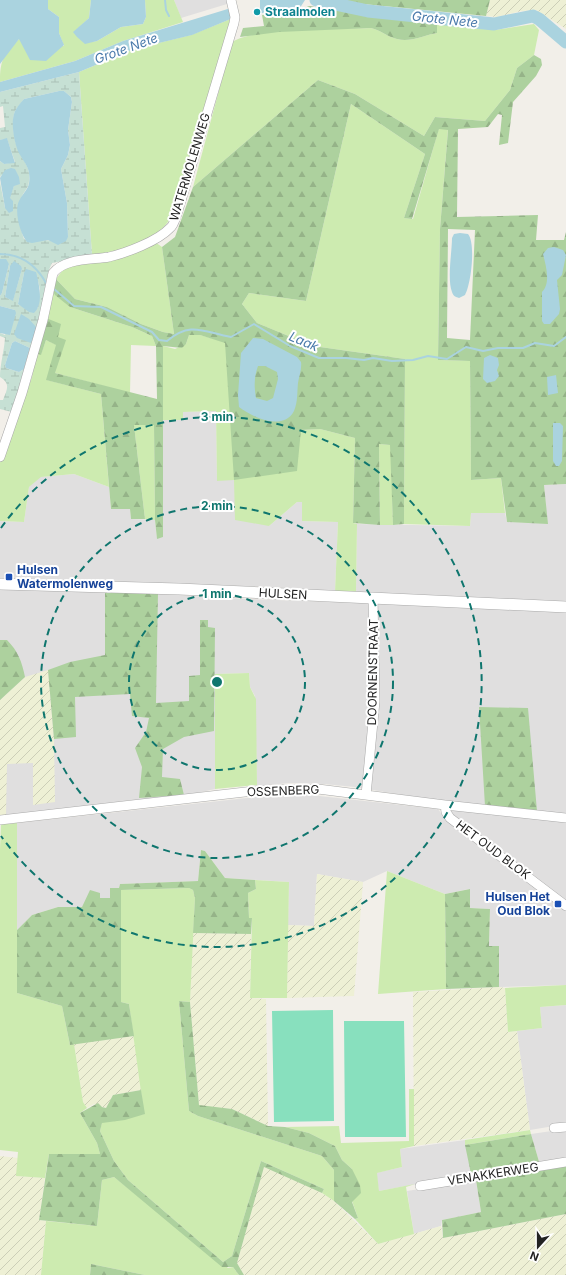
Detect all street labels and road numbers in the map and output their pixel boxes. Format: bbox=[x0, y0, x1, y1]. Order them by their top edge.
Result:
street label: WATERMOLENWEG bbox=[166, 111, 213, 223]
street label: HULSEN bbox=[258, 585, 308, 602]
street label: DOORNENSTRAAT bbox=[364, 618, 381, 725]
street label: OSSENBERG bbox=[246, 782, 320, 799]
street label: HET OUD BLOK bbox=[453, 817, 533, 882]
street label: VENAKKERWEG bbox=[446, 1159, 540, 1188]

